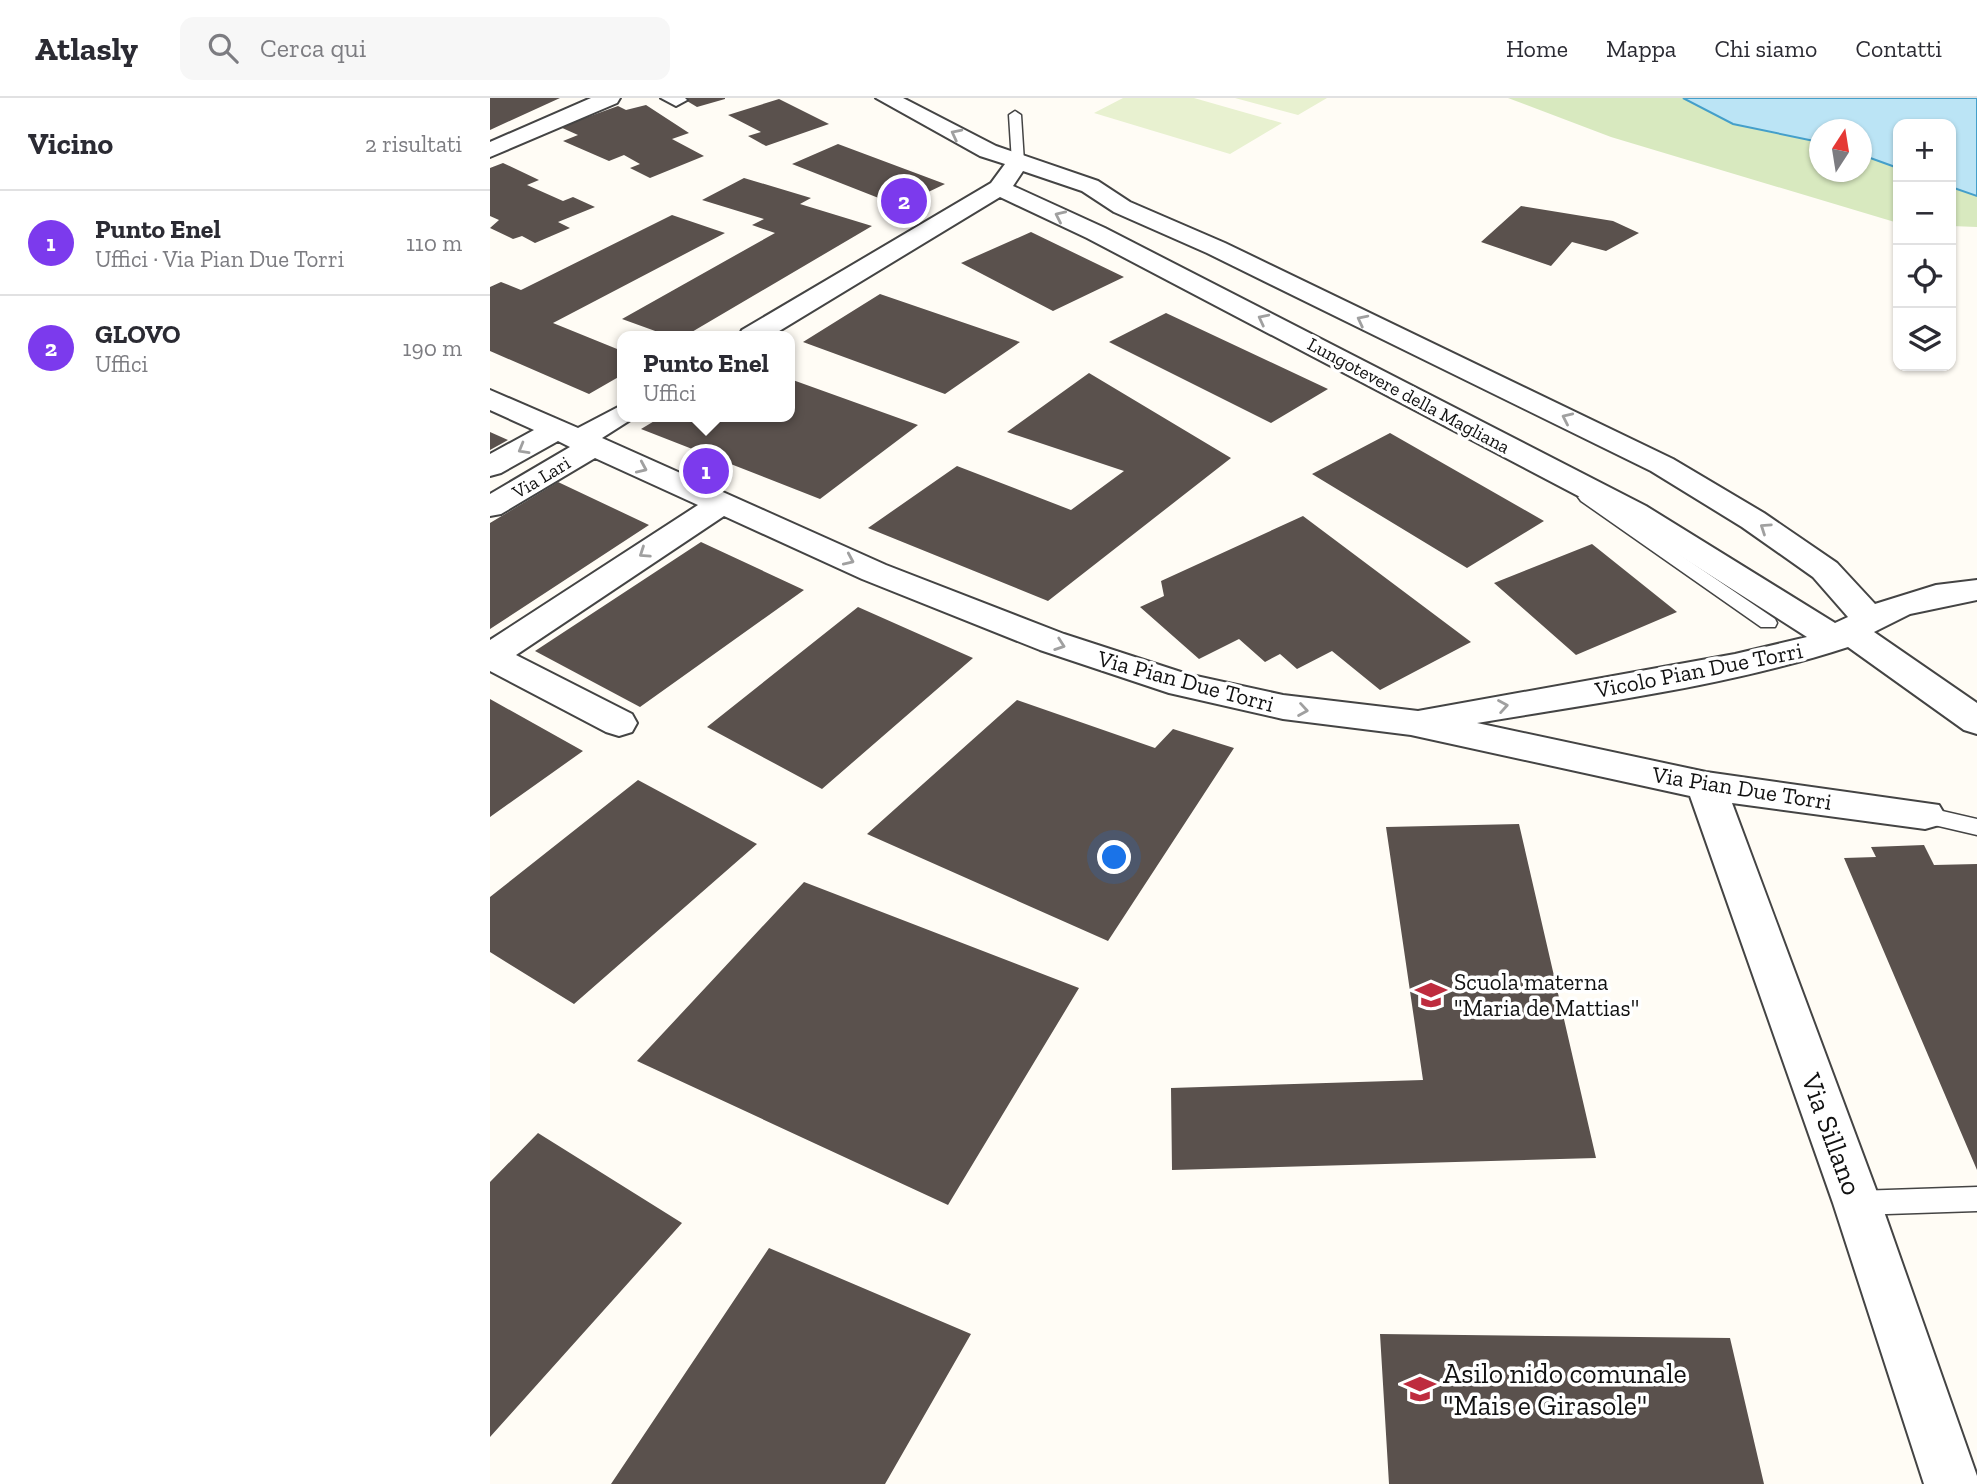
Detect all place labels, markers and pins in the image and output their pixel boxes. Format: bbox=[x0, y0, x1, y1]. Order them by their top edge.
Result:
pin: 2 bbox=[881, 175, 927, 227]
pin: 1 bbox=[683, 445, 729, 497]
place label: Scuola materna "Maria de Mattias" bbox=[1454, 968, 1639, 1022]
school or university icon: Scuola materna "Maria de Mattias" bbox=[1414, 978, 1448, 1012]
place label: Asilo nido comunale "Mais e Girasole" bbox=[1443, 1357, 1687, 1422]
school or university icon: Asilo nido comunale "Mais e Girasole" bbox=[1403, 1372, 1437, 1406]

